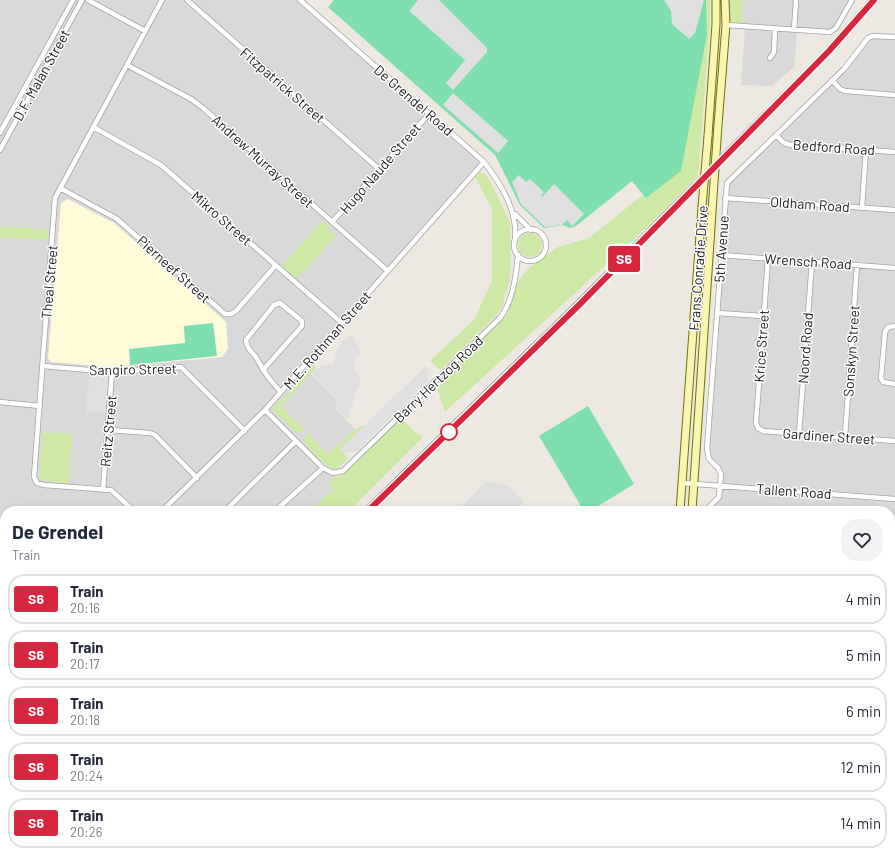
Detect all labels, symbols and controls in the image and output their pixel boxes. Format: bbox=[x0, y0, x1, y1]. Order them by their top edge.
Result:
street label: D.F. Malan Street bbox=[9, 26, 73, 124]
street label: Fitzpatrick Street bbox=[237, 44, 329, 126]
street label: De Grendel Road bbox=[371, 61, 457, 139]
street label: Andrew Murray Street bbox=[209, 111, 317, 211]
street label: Hugo Naude Street bbox=[336, 119, 424, 217]
street label: Bedford Road bbox=[792, 136, 876, 158]
street label: Mikro Street bbox=[188, 187, 256, 249]
street label: Oldham Road bbox=[770, 193, 850, 215]
street label: Frans Conradie Drive bbox=[685, 205, 711, 331]
street label: 5th Avenue bbox=[710, 215, 732, 283]
street label: Pierneef Street bbox=[134, 232, 214, 306]
street label: Theal Street bbox=[37, 244, 61, 320]
line badge: S6 bbox=[606, 246, 642, 272]
street label: Wrensch Road bbox=[764, 249, 852, 273]
text: S6 bbox=[616, 250, 632, 267]
street label: M.E. Rothman Street bbox=[280, 287, 374, 393]
street label: Sonskyn Street bbox=[839, 304, 863, 398]
street label: Krice Street bbox=[750, 309, 772, 383]
street label: Noord Road bbox=[794, 312, 816, 384]
street label: Barry Hertzog Road bbox=[390, 332, 486, 426]
street label: Sangiro Street bbox=[89, 360, 177, 378]
street label: Reitz Street bbox=[96, 394, 120, 468]
unlabelled marker bbox=[440, 423, 458, 441]
street label: Gardiner Street bbox=[782, 424, 876, 448]
street label: Tallent Road bbox=[756, 480, 832, 502]
button: heart bbox=[841, 519, 883, 561]
text: De Grendel bbox=[12, 520, 103, 543]
text: Train bbox=[12, 547, 40, 563]
text: Train bbox=[70, 582, 104, 600]
text: S6 bbox=[28, 590, 44, 607]
text: 4 min bbox=[845, 590, 881, 608]
text: 20:16 bbox=[70, 600, 100, 616]
text: Train bbox=[70, 638, 104, 656]
text: S6 bbox=[28, 646, 44, 663]
text: 5 min bbox=[846, 646, 881, 664]
text: 20:17 bbox=[70, 656, 99, 672]
text: Train bbox=[70, 694, 104, 712]
text: S6 bbox=[28, 702, 44, 719]
text: 6 min bbox=[846, 702, 881, 720]
text: 20:18 bbox=[70, 712, 100, 728]
text: Train bbox=[70, 750, 104, 768]
text: S6 bbox=[28, 758, 44, 775]
text: 12 min bbox=[840, 758, 881, 776]
text: 20:24 bbox=[70, 768, 103, 784]
text: Train bbox=[70, 806, 104, 824]
text: S6 bbox=[28, 814, 44, 831]
text: 14 min bbox=[840, 814, 881, 832]
text: 20:26 bbox=[70, 824, 102, 840]

